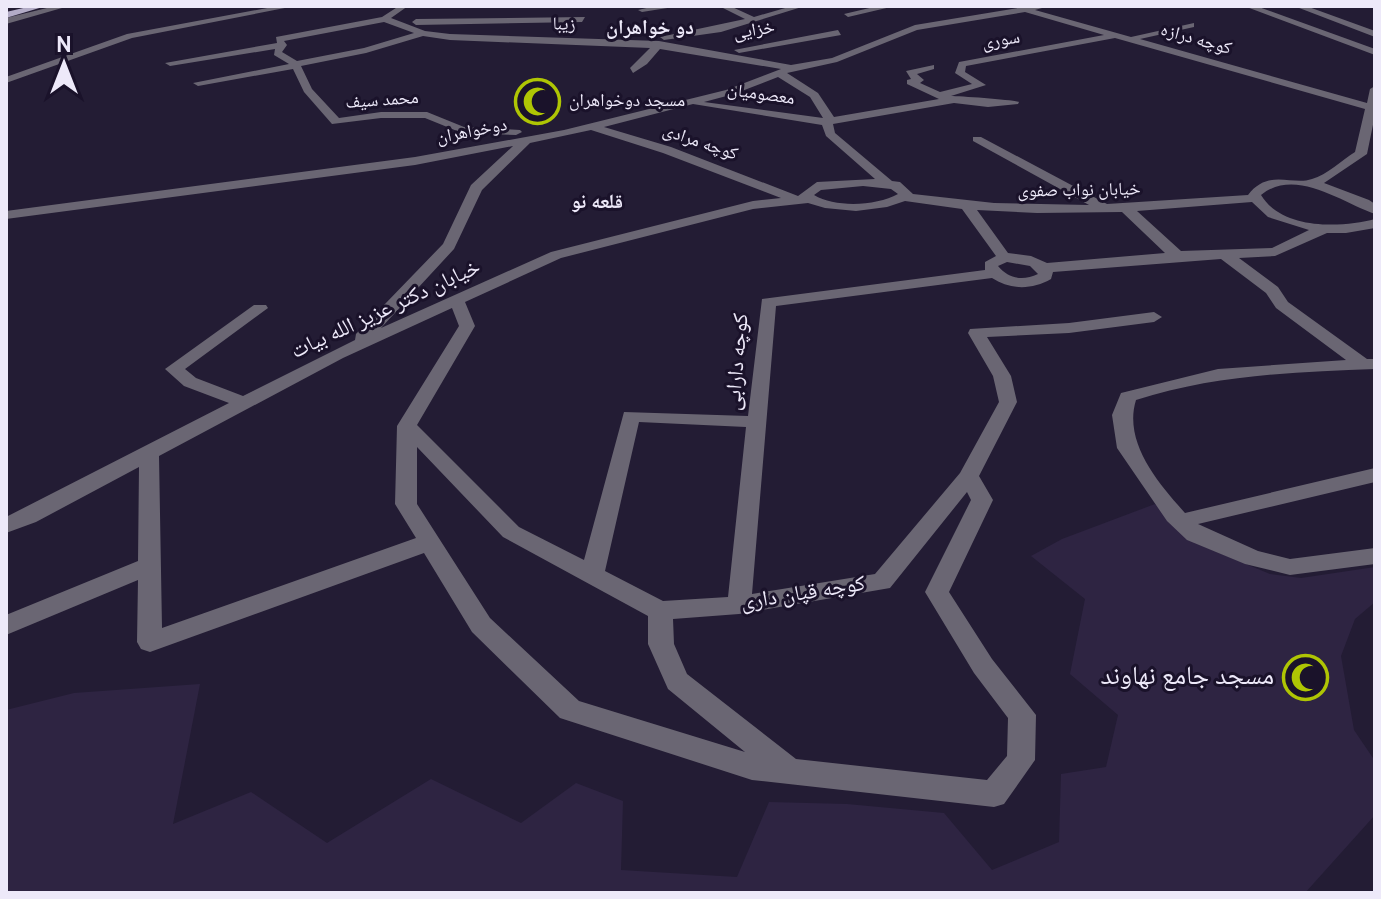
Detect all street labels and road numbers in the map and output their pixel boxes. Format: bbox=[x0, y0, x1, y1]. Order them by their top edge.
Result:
street label: زیبا bbox=[552, 13, 576, 37]
street label: خزایی bbox=[732, 16, 776, 46]
street label: کوچه درازه bbox=[1158, 19, 1235, 61]
street label: سوری bbox=[980, 26, 1022, 56]
street label: معصومیان bbox=[726, 79, 796, 111]
street label: محمد سیف bbox=[345, 87, 419, 115]
street label: دوخواهران bbox=[435, 114, 509, 150]
street label: کوچه مرادی bbox=[659, 119, 741, 167]
street label: خیابان نواب صفوی bbox=[1017, 178, 1141, 204]
street label: خیابان دکتر عزیز الله بیات bbox=[287, 254, 485, 366]
street label: کوچه دارابی bbox=[720, 312, 756, 412]
street label: کوچه قپان داری bbox=[739, 571, 867, 617]

